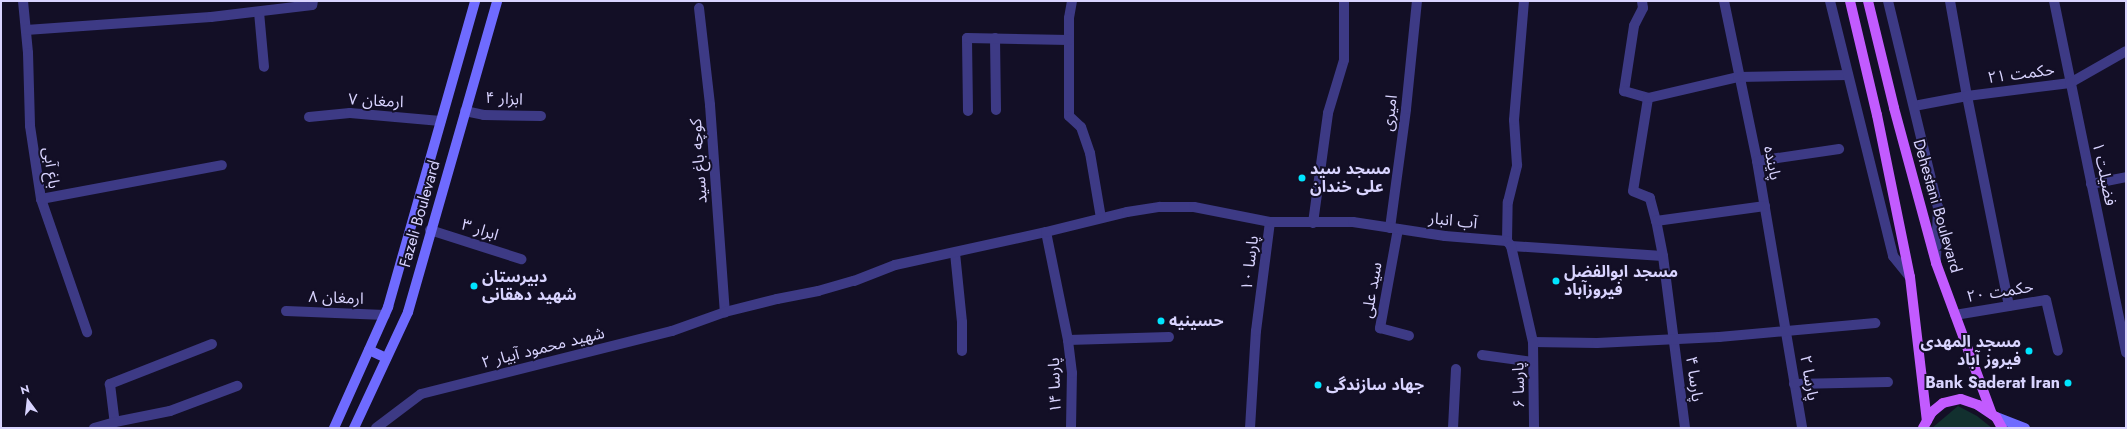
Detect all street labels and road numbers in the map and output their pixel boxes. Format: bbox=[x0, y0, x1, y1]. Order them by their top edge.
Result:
street label: حکمت ۲۱ bbox=[1986, 60, 2056, 88]
street label: ابزار ۴ bbox=[485, 88, 523, 110]
street label: ارمغان ۷ bbox=[348, 90, 404, 112]
street label: امیری bbox=[1378, 94, 1402, 132]
street label: کوچه باغ سید bbox=[686, 118, 712, 204]
street label: Dehestani Boulevard bbox=[1909, 137, 1965, 275]
street label: فضیلت ۱ bbox=[2088, 140, 2120, 208]
street label: پاینده bbox=[1759, 144, 1785, 182]
street label: باغ آبی bbox=[39, 146, 63, 190]
street label: Fazeli Boulevard bbox=[396, 158, 444, 270]
street label: آب انبار bbox=[1428, 209, 1478, 233]
street label: ابرار ۳ bbox=[459, 215, 501, 245]
street label: پارسا ۱۰ bbox=[1237, 234, 1263, 292]
street label: سید علی bbox=[1358, 261, 1386, 319]
street label: حکمت ۲۰ bbox=[1965, 277, 2035, 307]
street label: ارمغان ۸ bbox=[308, 287, 364, 309]
street label: شهید محمود آبیار ۲ bbox=[479, 323, 607, 373]
street label: پارسا ۲ bbox=[1796, 354, 1822, 402]
street label: پارسا ۴ bbox=[1681, 355, 1707, 403]
street label: پارسا ۱۴ bbox=[1044, 357, 1066, 413]
street label: پارسا ۶ bbox=[1509, 362, 1529, 408]

